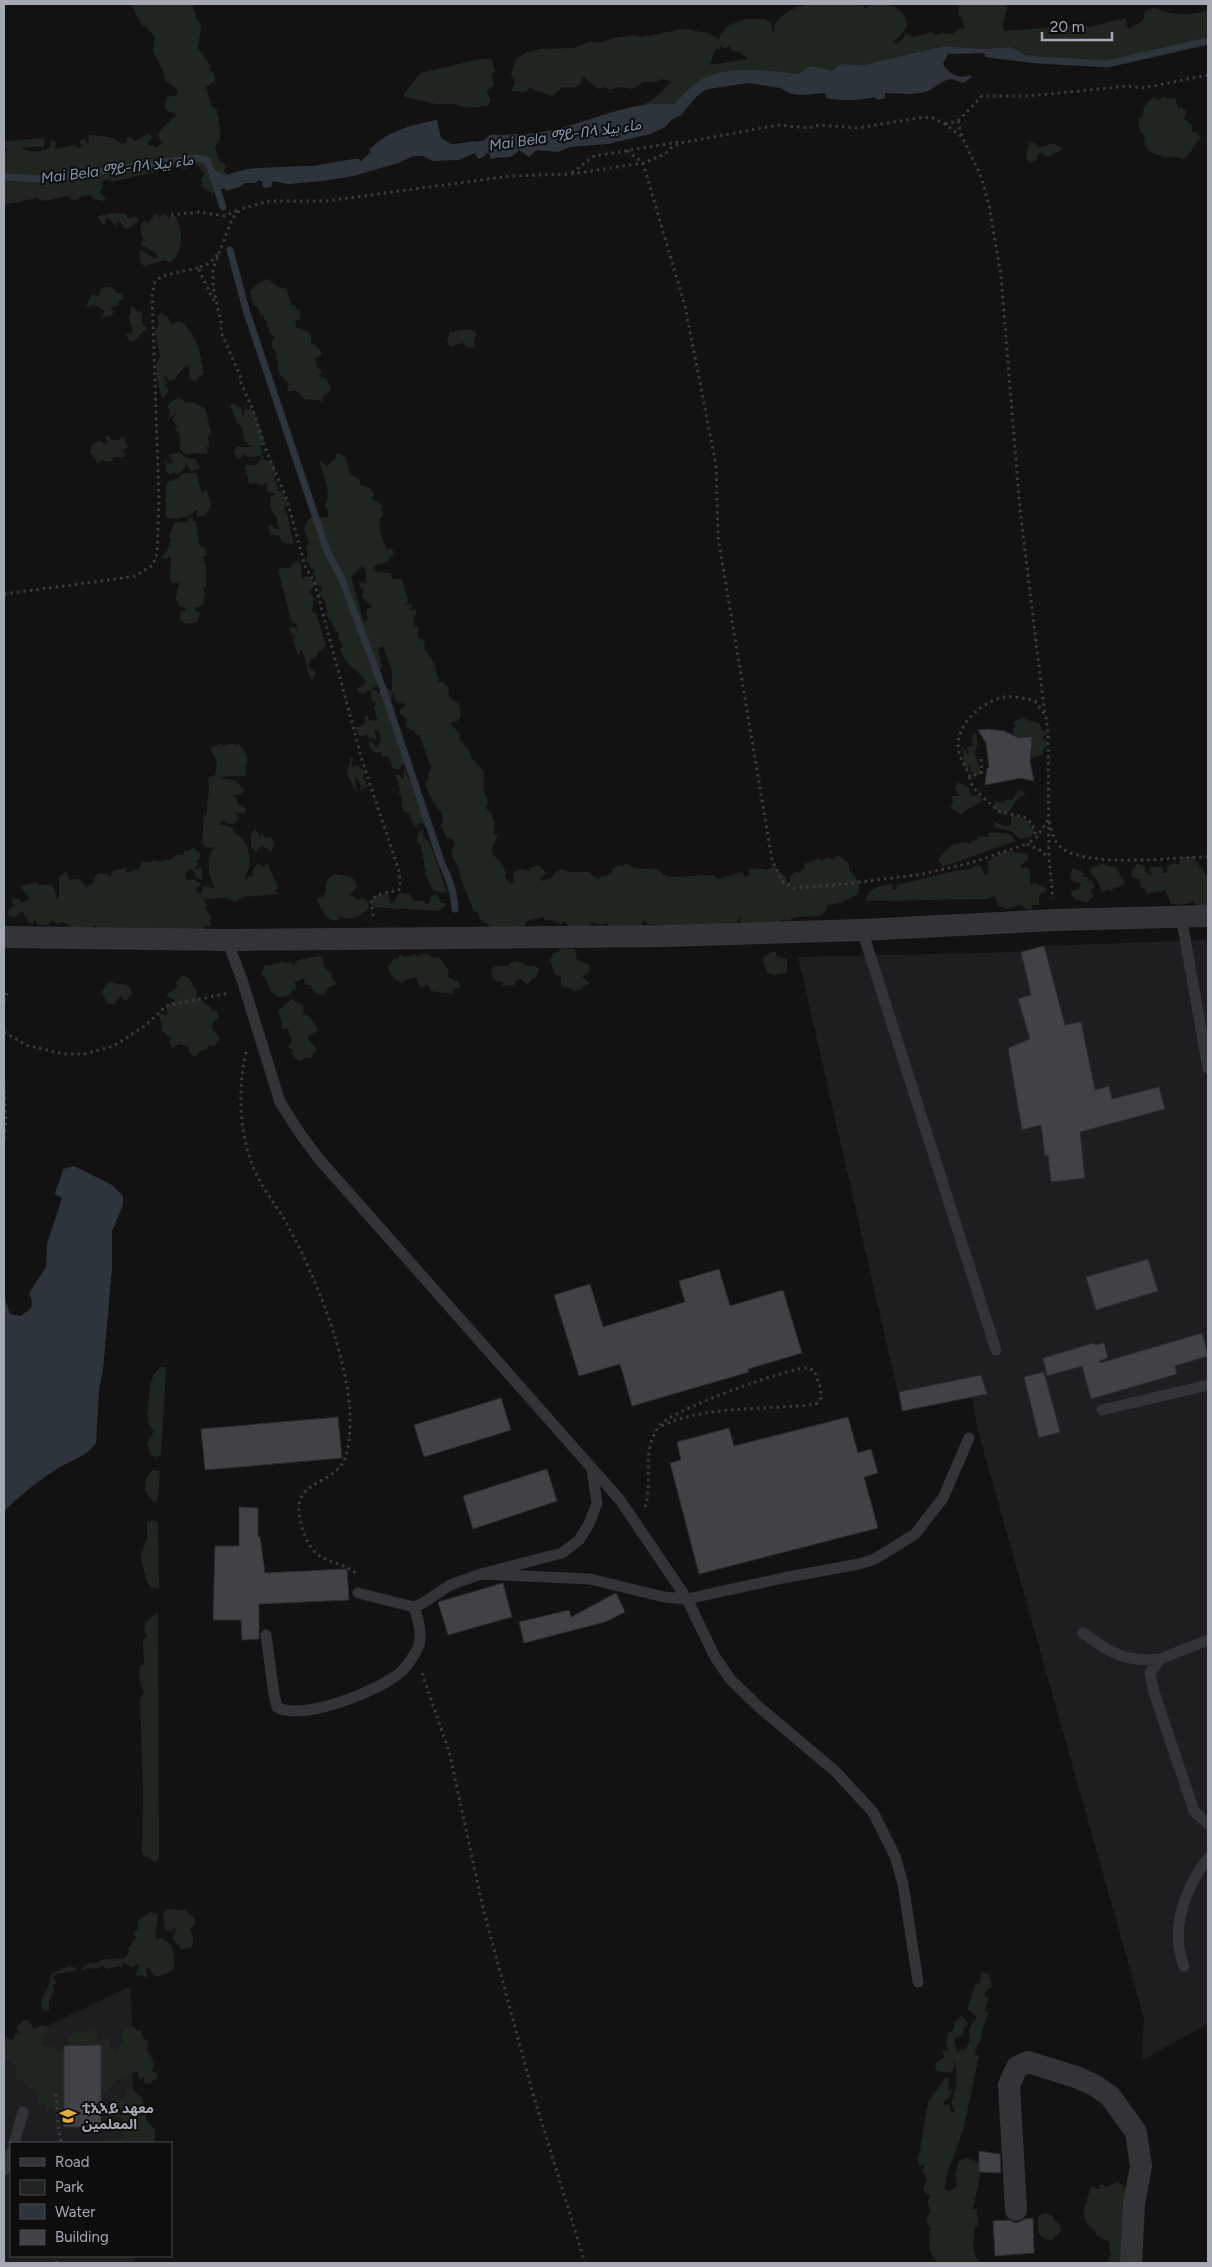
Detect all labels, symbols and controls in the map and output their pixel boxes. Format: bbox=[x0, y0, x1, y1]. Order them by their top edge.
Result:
scale bar bbox=[1042, 10, 1112, 42]
text: 20 m bbox=[1050, 18, 1084, 36]
water label: Mai Bela ማይ-በላ ماء بيلا bbox=[488, 115, 642, 155]
water label: Mai Bela ማይ-በላ ماء بيلا bbox=[40, 151, 194, 187]
place label: ቲኢኣይ معهد المعلمين bbox=[82, 2100, 154, 2133]
school or university icon: ቲኢኣይ معهد المعلمين bbox=[58, 2106, 78, 2126]
legend bbox=[10, 2142, 172, 2257]
text: Road bbox=[55, 2153, 90, 2171]
text: Park bbox=[55, 2178, 84, 2196]
text: Water bbox=[55, 2203, 95, 2221]
text: Building bbox=[55, 2228, 109, 2246]

